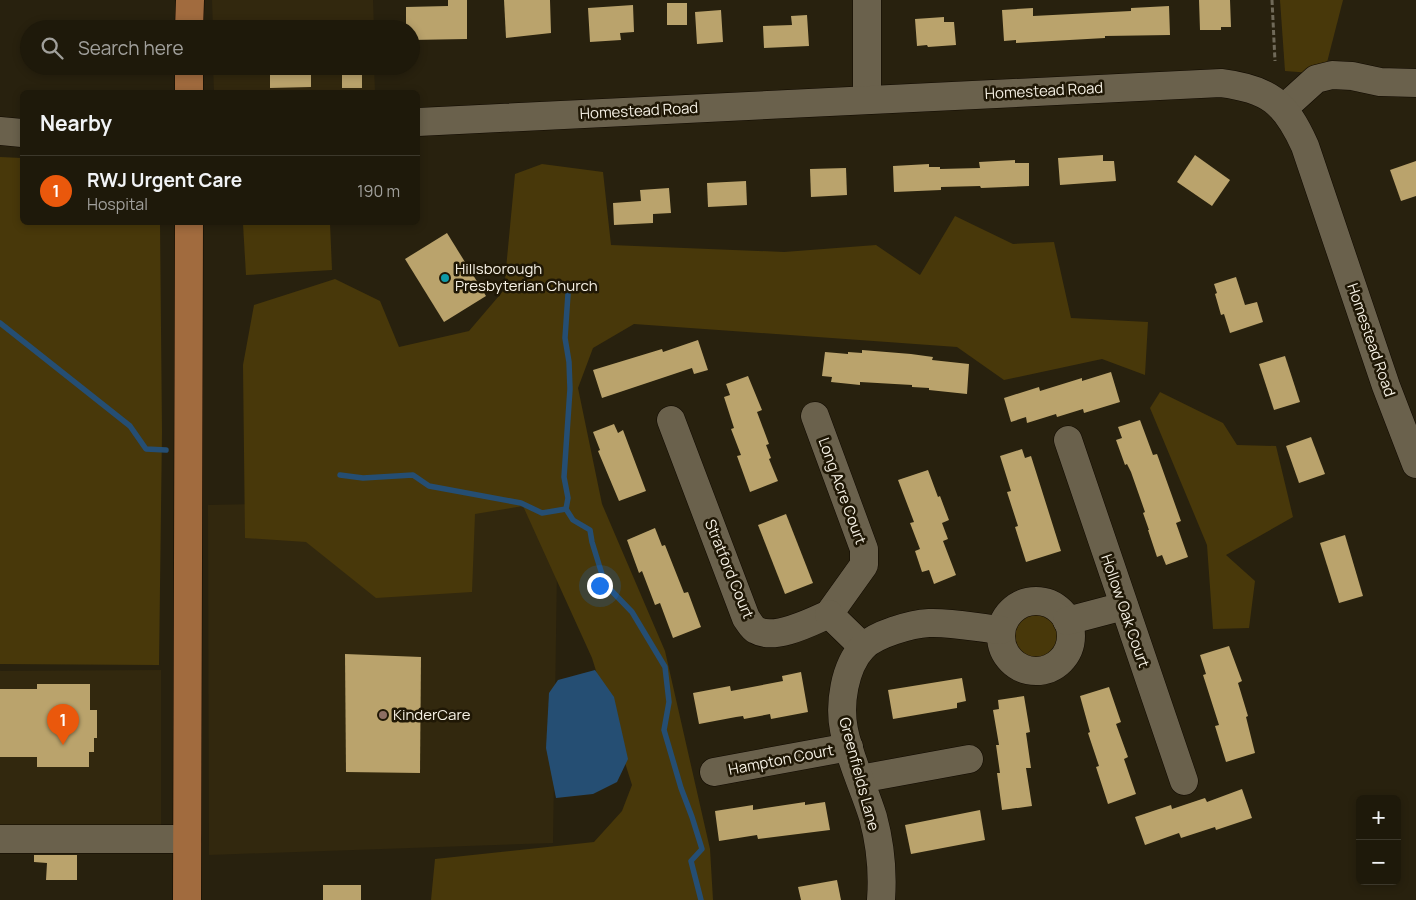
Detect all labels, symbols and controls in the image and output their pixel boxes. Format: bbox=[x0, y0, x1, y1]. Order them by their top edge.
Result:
search box bbox=[20, 20, 420, 75]
icon: search bbox=[38, 34, 66, 62]
text: Search here bbox=[78, 35, 184, 61]
street label: Homestead Road bbox=[984, 77, 1104, 104]
street label: Homestead Road bbox=[579, 97, 699, 124]
text: Nearby bbox=[40, 109, 112, 137]
text: RWJ Urgent Care bbox=[87, 167, 242, 193]
text: 1 bbox=[52, 180, 60, 202]
text: 190 m bbox=[357, 180, 400, 202]
text: Hospital bbox=[87, 193, 148, 215]
place label: Hillsborough Presbyterian Church bbox=[455, 258, 598, 296]
marker: Hillsborough Presbyterian Church bbox=[439, 272, 451, 284]
street label: Homestead Road bbox=[1342, 280, 1401, 399]
street label: Long Acre Court bbox=[813, 435, 872, 547]
street label: Stratford Court bbox=[700, 516, 759, 622]
street label: Hollow Oak Court bbox=[1096, 551, 1155, 670]
your location bbox=[587, 573, 613, 599]
pin: 1 bbox=[47, 704, 79, 745]
place label: KinderCare bbox=[393, 704, 471, 725]
marker: KinderCare bbox=[377, 709, 389, 721]
street label: Greenfields Lane bbox=[834, 715, 885, 833]
street label: Hampton Court bbox=[727, 739, 835, 780]
map controls bbox=[1356, 795, 1401, 885]
button: + bbox=[1356, 795, 1401, 840]
button: − bbox=[1356, 840, 1401, 885]

